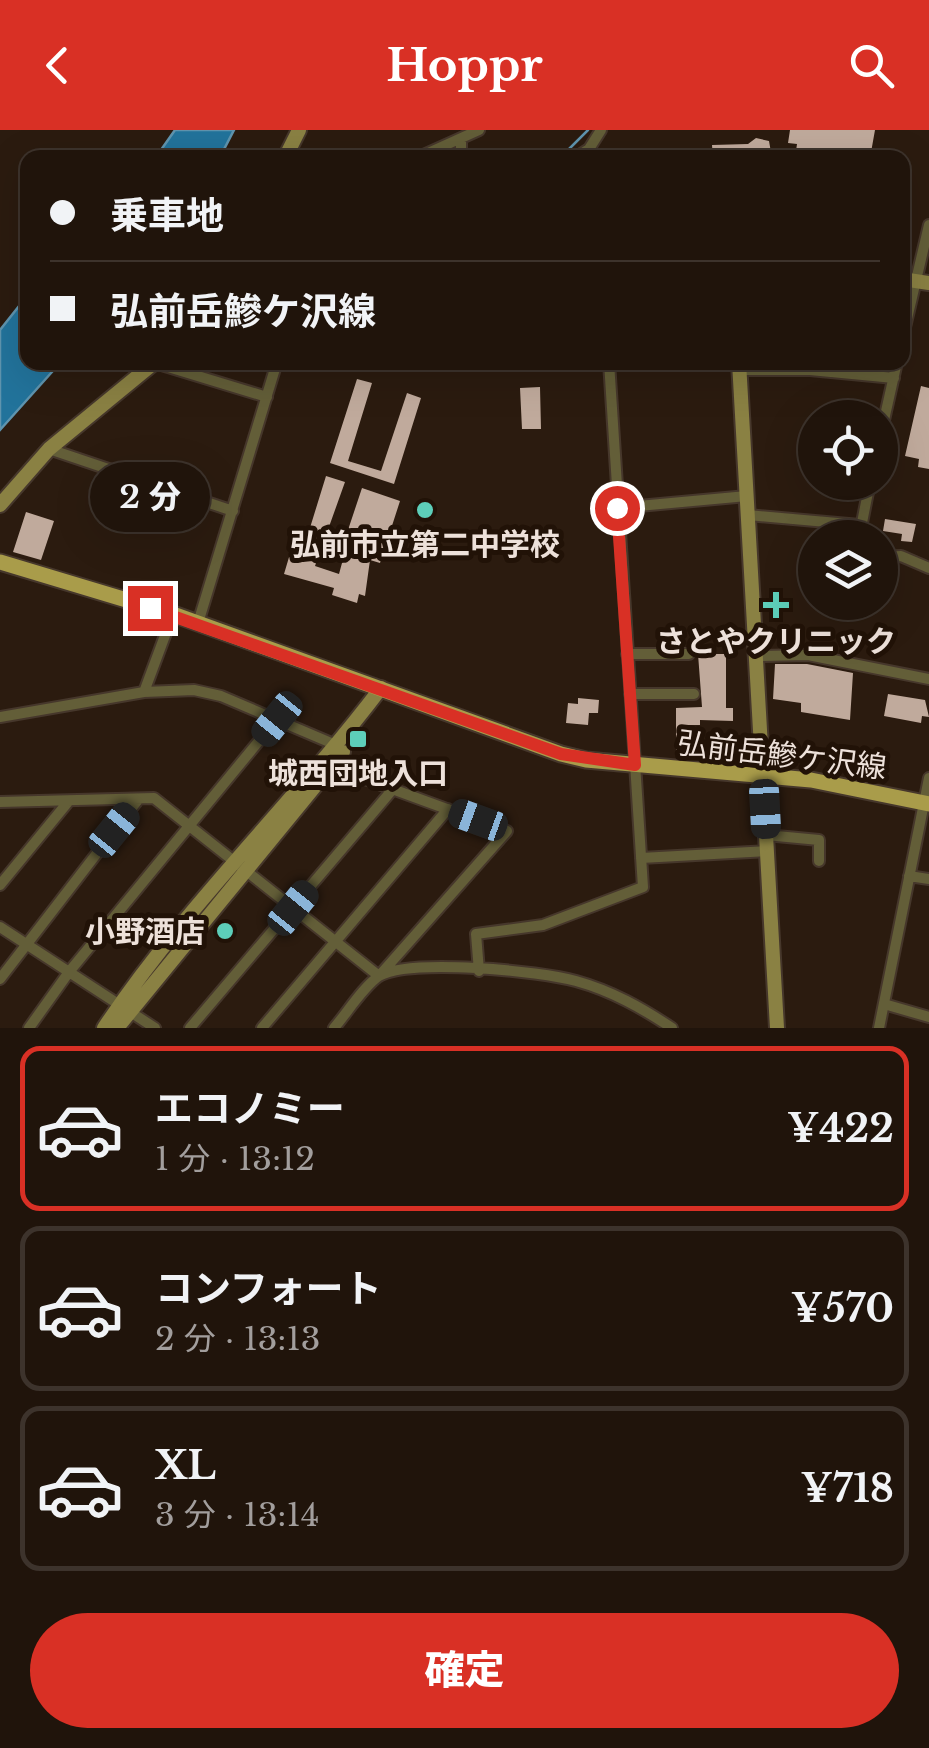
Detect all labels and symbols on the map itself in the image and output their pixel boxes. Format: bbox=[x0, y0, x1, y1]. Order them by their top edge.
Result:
callout: 2 分 bbox=[90, 463, 210, 533]
route start bbox=[595, 486, 640, 531]
marker: 弘前市立第二中学校 bbox=[414, 499, 436, 521]
place label: 弘前市立第二中学校 bbox=[290, 526, 560, 563]
route end bbox=[128, 586, 173, 631]
marker: さとやクリニック bbox=[763, 592, 789, 618]
place label: さとやクリニック bbox=[656, 623, 896, 660]
car bbox=[246, 686, 308, 752]
street label: 弘前岳鰺ケ沢線 bbox=[676, 724, 888, 786]
marker: 城西団地入口 bbox=[347, 728, 369, 750]
place label: 城西団地入口 bbox=[268, 755, 448, 792]
car bbox=[748, 778, 782, 840]
car bbox=[445, 796, 511, 844]
car bbox=[83, 797, 145, 863]
car bbox=[262, 875, 324, 941]
place label: 小野酒店 bbox=[85, 913, 205, 950]
marker: 小野酒店 bbox=[214, 920, 236, 942]

